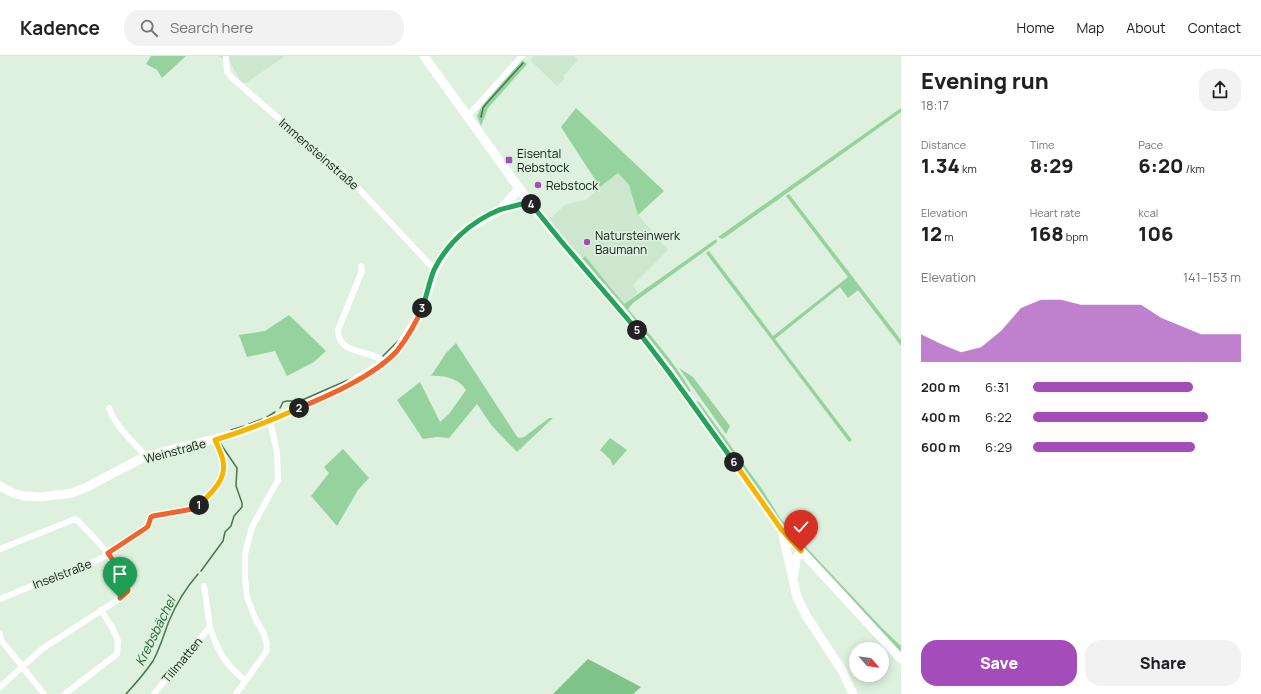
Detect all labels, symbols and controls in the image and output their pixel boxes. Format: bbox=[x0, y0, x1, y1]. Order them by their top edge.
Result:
search box bbox=[124, 10, 404, 46]
text: Kadence bbox=[20, 15, 100, 41]
icon: search bbox=[138, 17, 160, 39]
text: Search here bbox=[170, 17, 253, 38]
text: Home bbox=[1017, 18, 1054, 37]
text: Map bbox=[1076, 18, 1104, 37]
text: About bbox=[1126, 18, 1166, 37]
text: Contact bbox=[1188, 18, 1241, 37]
text: Evening run bbox=[921, 66, 1049, 96]
button: share bbox=[1199, 69, 1241, 111]
text: 18:17 bbox=[921, 96, 949, 114]
street label: Immensteinstraße bbox=[275, 114, 363, 194]
text: Distance bbox=[921, 137, 966, 152]
text: Time bbox=[1030, 137, 1055, 152]
text: Pace bbox=[1138, 137, 1163, 152]
place label: Eisental Rebstock bbox=[517, 145, 570, 176]
text: 1.34 bbox=[921, 152, 960, 179]
text: 8:29 bbox=[1030, 152, 1074, 179]
text: 6:20 bbox=[1138, 152, 1183, 179]
marker: Eisental Rebstock bbox=[504, 155, 514, 165]
text: km bbox=[960, 161, 977, 176]
text: /km bbox=[1183, 161, 1205, 176]
place label: Rebstock bbox=[546, 177, 599, 194]
marker: Rebstock bbox=[533, 180, 543, 190]
pin: 4 bbox=[521, 194, 541, 214]
text: 4 bbox=[528, 196, 534, 211]
text: Elevation bbox=[921, 205, 967, 220]
text: Heart rate bbox=[1030, 205, 1081, 220]
text: kcal bbox=[1138, 205, 1158, 220]
text: 12 bbox=[921, 220, 942, 247]
text: 168 bbox=[1030, 220, 1064, 247]
text: 106 bbox=[1138, 220, 1173, 247]
place label: Natursteinwerk Baumann bbox=[595, 227, 681, 258]
text: m bbox=[942, 229, 954, 244]
text: bpm bbox=[1064, 229, 1088, 244]
marker: Natursteinwerk Baumann bbox=[582, 237, 592, 247]
text: Elevation bbox=[921, 268, 976, 286]
text: 141–153 m bbox=[1183, 268, 1241, 286]
pin: 3 bbox=[412, 298, 432, 318]
text: 3 bbox=[419, 300, 425, 315]
pin: 5 bbox=[627, 320, 647, 340]
text: 5 bbox=[634, 322, 640, 337]
text: 200 m bbox=[921, 378, 960, 396]
text: 6:31 bbox=[985, 378, 1009, 396]
pin: 2 bbox=[289, 398, 309, 418]
text: 2 bbox=[296, 400, 302, 415]
text: 400 m bbox=[921, 408, 960, 426]
text: 6:22 bbox=[985, 408, 1012, 426]
street label: Weinstraße bbox=[142, 435, 208, 467]
text: 600 m bbox=[921, 438, 960, 456]
text: 6:29 bbox=[985, 438, 1012, 456]
pin: 6 bbox=[724, 452, 744, 472]
text: 6 bbox=[731, 454, 737, 469]
pin: 1 bbox=[189, 495, 209, 515]
text: 1 bbox=[197, 497, 201, 512]
pin bbox=[784, 510, 818, 551]
icon: check bbox=[790, 516, 812, 538]
street label: Inselstraße bbox=[30, 555, 94, 593]
pin bbox=[103, 557, 137, 598]
icon: arrive bbox=[109, 563, 131, 585]
water label: Krebsbächel bbox=[131, 592, 180, 669]
street label: Tillmatten bbox=[158, 633, 206, 687]
button: Save bbox=[921, 640, 1077, 686]
button: Share bbox=[1085, 640, 1241, 686]
north arrow bbox=[849, 642, 889, 682]
map controls bbox=[849, 642, 889, 682]

